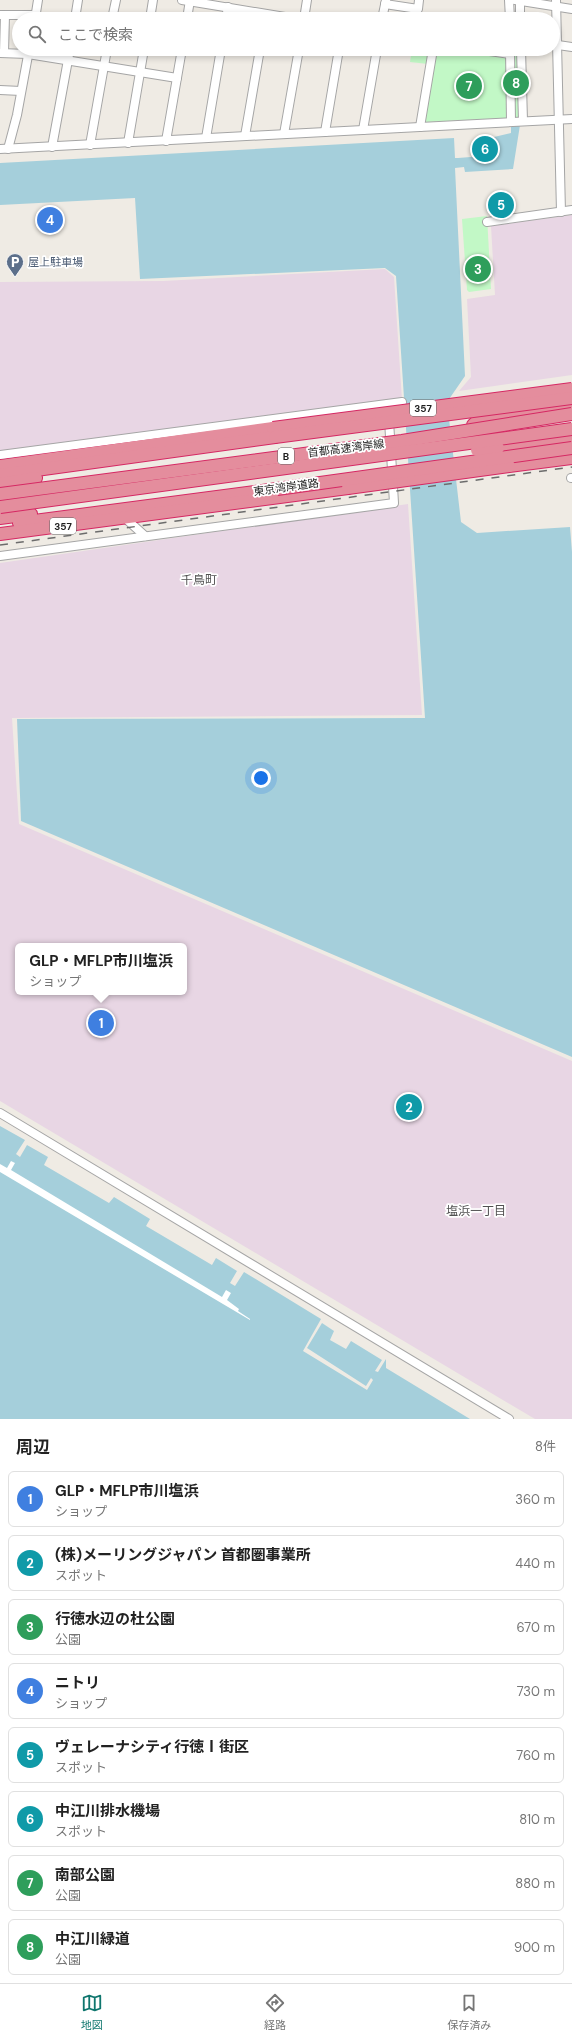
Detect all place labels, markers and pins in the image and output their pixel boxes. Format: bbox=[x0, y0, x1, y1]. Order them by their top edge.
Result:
pin: 8 bbox=[503, 68, 529, 98]
pin: 7 bbox=[456, 71, 482, 101]
pin: 6 bbox=[472, 134, 498, 164]
pin: 5 bbox=[488, 190, 514, 220]
pin: 4 bbox=[37, 205, 63, 235]
parking icon: 屋上駐車場 bbox=[5, 252, 25, 277]
pin: 3 bbox=[465, 254, 491, 284]
place label: 屋上駐車場 bbox=[28, 255, 83, 269]
pin: 1 bbox=[88, 1008, 114, 1038]
pin: 2 bbox=[396, 1092, 422, 1122]

